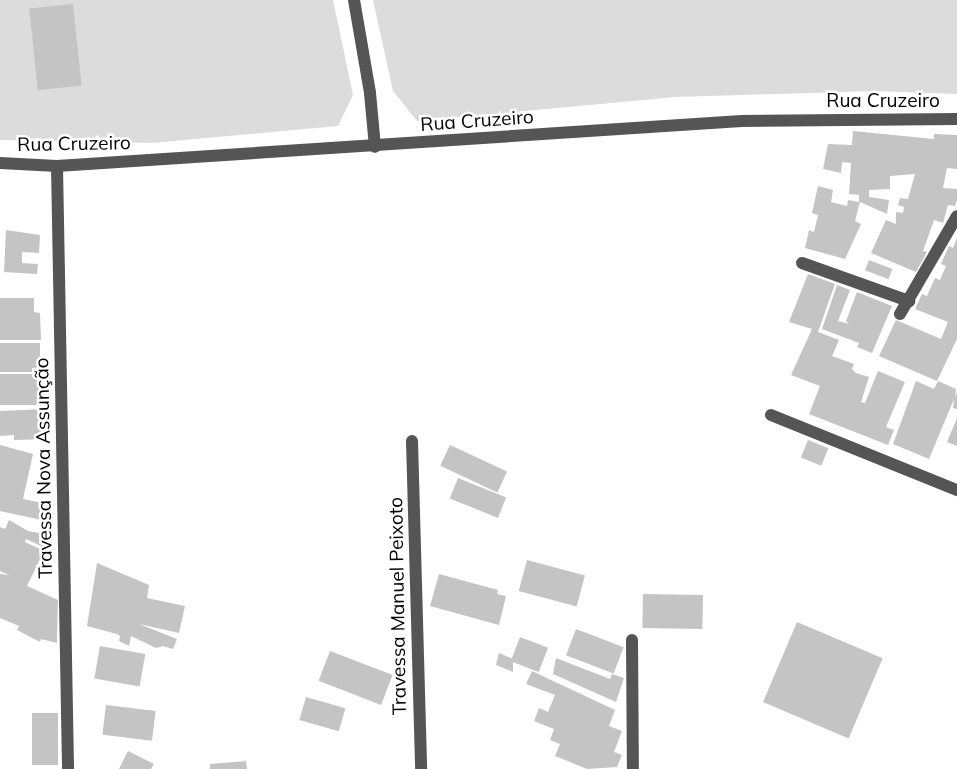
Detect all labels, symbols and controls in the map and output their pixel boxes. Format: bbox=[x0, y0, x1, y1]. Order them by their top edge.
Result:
street label: Rua Cruzeiro bbox=[826, 90, 940, 112]
street label: Rua Cruzeiro bbox=[420, 106, 534, 136]
street label: Rua Cruzeiro bbox=[17, 132, 131, 156]
street label: Travessa Nova Assunção bbox=[31, 357, 57, 579]
street label: Travessa Manuel Peixoto bbox=[385, 497, 411, 715]

